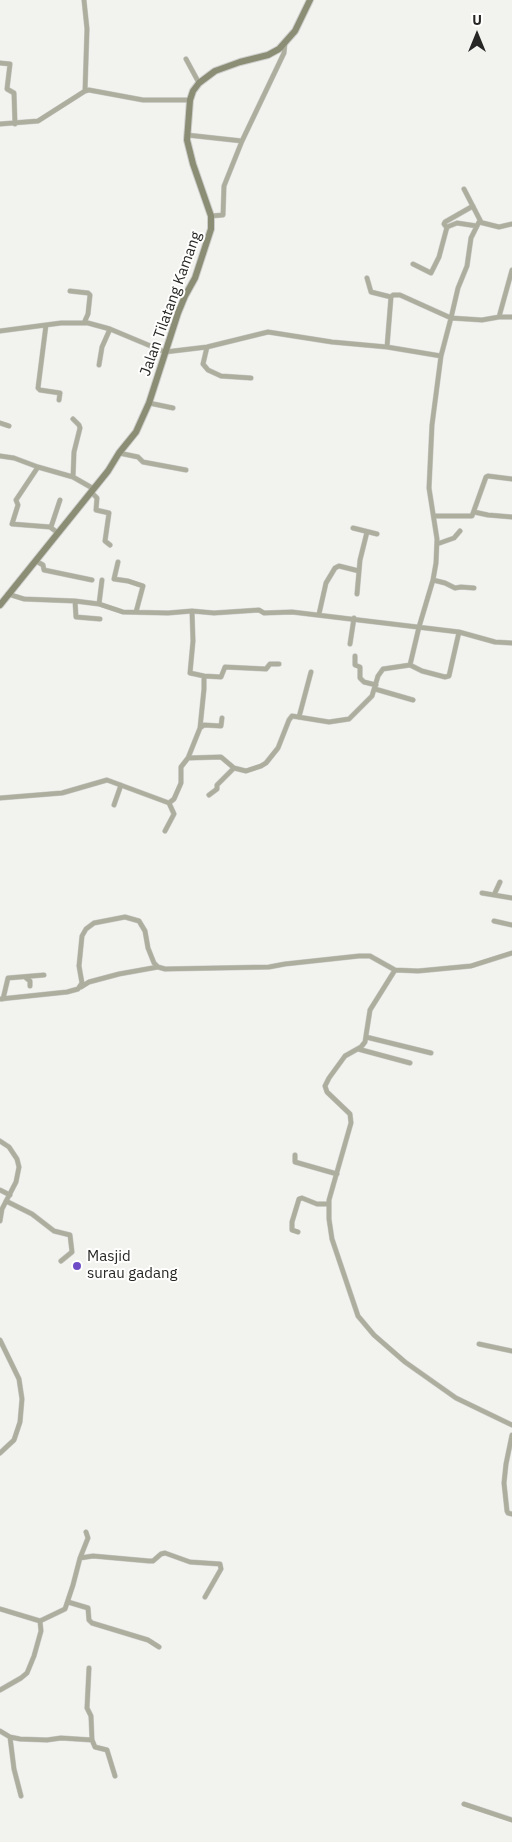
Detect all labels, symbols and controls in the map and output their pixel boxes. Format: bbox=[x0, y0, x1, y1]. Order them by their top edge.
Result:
north arrow bbox=[452, 10, 502, 60]
text: U bbox=[472, 11, 482, 29]
street label: Jalan Tilatang Kamang bbox=[136, 229, 206, 379]
place label: Masjid surau gadang bbox=[87, 1248, 177, 1283]
marker: Masjid surau gadang bbox=[71, 1260, 83, 1272]

